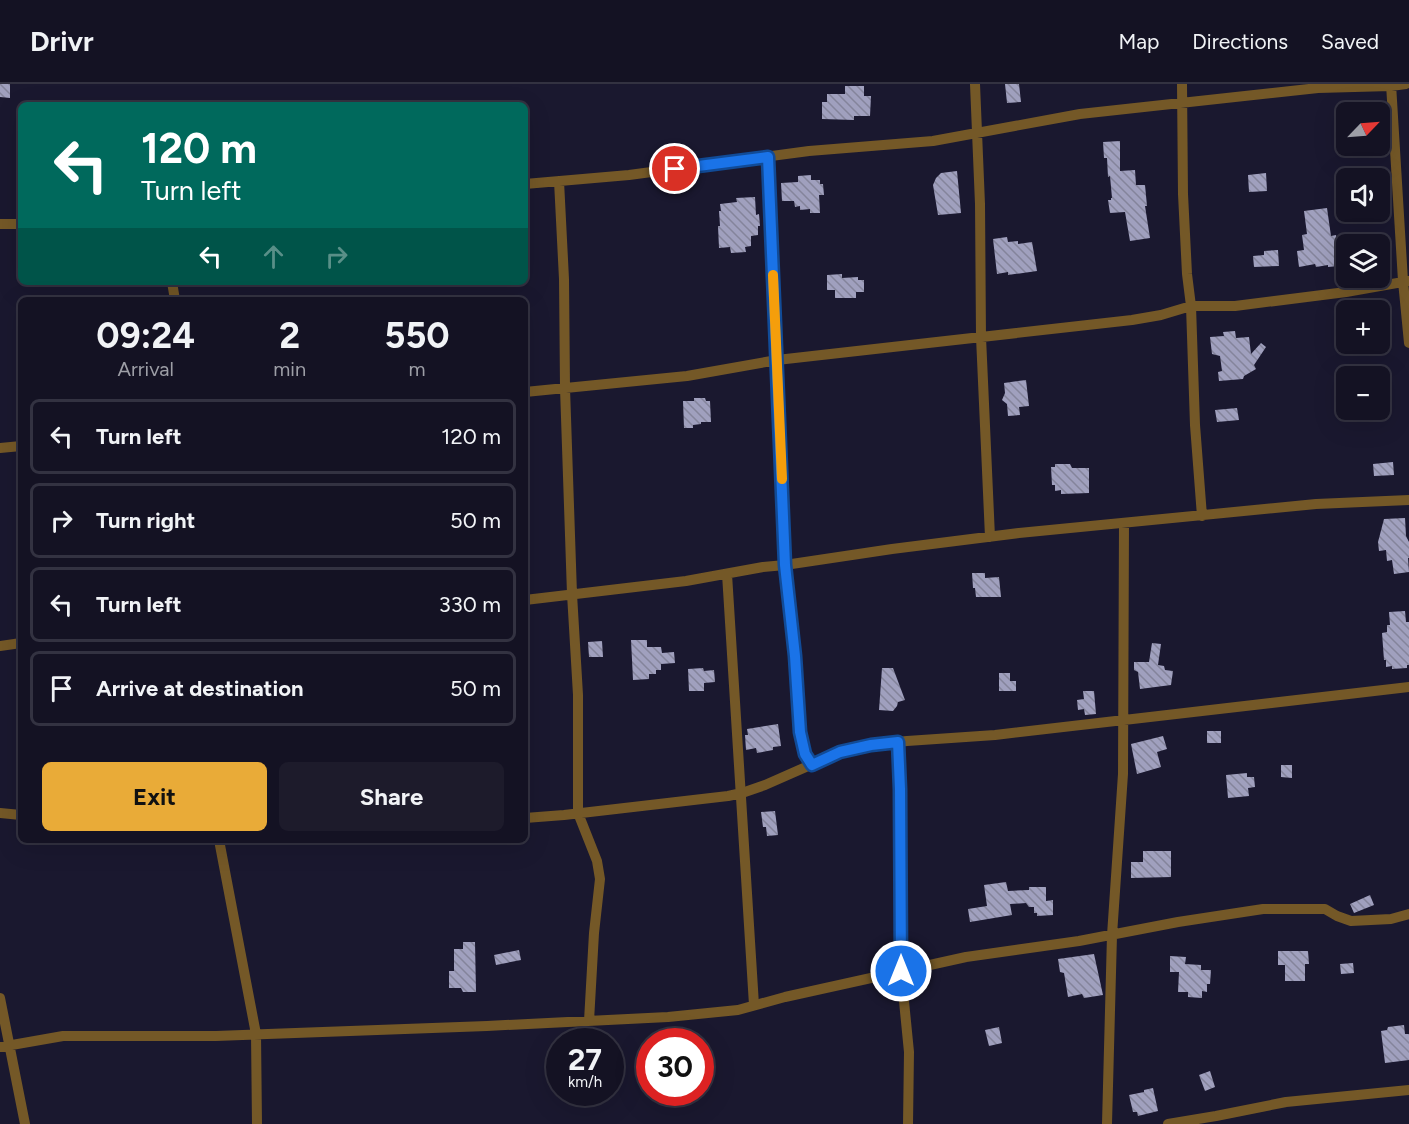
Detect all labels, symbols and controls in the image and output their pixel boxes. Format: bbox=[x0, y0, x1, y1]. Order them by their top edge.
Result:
text: Drivr bbox=[30, 24, 94, 58]
text: Map bbox=[1118, 29, 1159, 54]
text: Directions bbox=[1192, 29, 1288, 54]
text: Saved bbox=[1321, 29, 1379, 54]
north arrow bbox=[1336, 102, 1390, 156]
map controls bbox=[1336, 102, 1390, 420]
text: 120 m bbox=[141, 123, 257, 174]
icon: left bbox=[42, 126, 120, 204]
pin bbox=[649, 143, 700, 194]
icon: arrive bbox=[658, 152, 691, 185]
button: sound bbox=[1336, 168, 1390, 222]
text: Turn left bbox=[141, 174, 241, 207]
button: layers bbox=[1336, 234, 1390, 288]
icon: left bbox=[194, 240, 227, 273]
icon: ahead bbox=[257, 240, 290, 273]
icon: right bbox=[320, 240, 353, 273]
button: + bbox=[1336, 300, 1390, 354]
text: 09:24 bbox=[96, 314, 195, 357]
text: 2 bbox=[279, 314, 300, 357]
text: 550 bbox=[385, 314, 450, 357]
text: Arrival bbox=[117, 357, 174, 381]
text: min bbox=[273, 357, 306, 381]
text: m bbox=[409, 357, 426, 381]
button: − bbox=[1336, 366, 1390, 420]
icon: left bbox=[45, 420, 78, 453]
text: Turn left bbox=[96, 423, 182, 450]
text: 120 m bbox=[441, 423, 501, 450]
icon: right bbox=[45, 504, 78, 537]
text: Turn right bbox=[96, 507, 195, 534]
text: 50 m bbox=[450, 507, 501, 534]
icon: left bbox=[45, 588, 78, 621]
text: Turn left bbox=[96, 591, 182, 618]
text: 330 m bbox=[439, 591, 501, 618]
icon: arrive bbox=[45, 672, 78, 705]
text: Arrive at destination bbox=[96, 675, 304, 702]
text: 50 m bbox=[450, 675, 501, 702]
button: Exit bbox=[42, 762, 267, 831]
button: Share bbox=[279, 762, 504, 831]
position arrow bbox=[869, 939, 933, 1003]
speed limit sign: 30 bbox=[636, 1028, 714, 1106]
text: 27 bbox=[568, 1041, 602, 1078]
text: km/h bbox=[568, 1073, 602, 1091]

